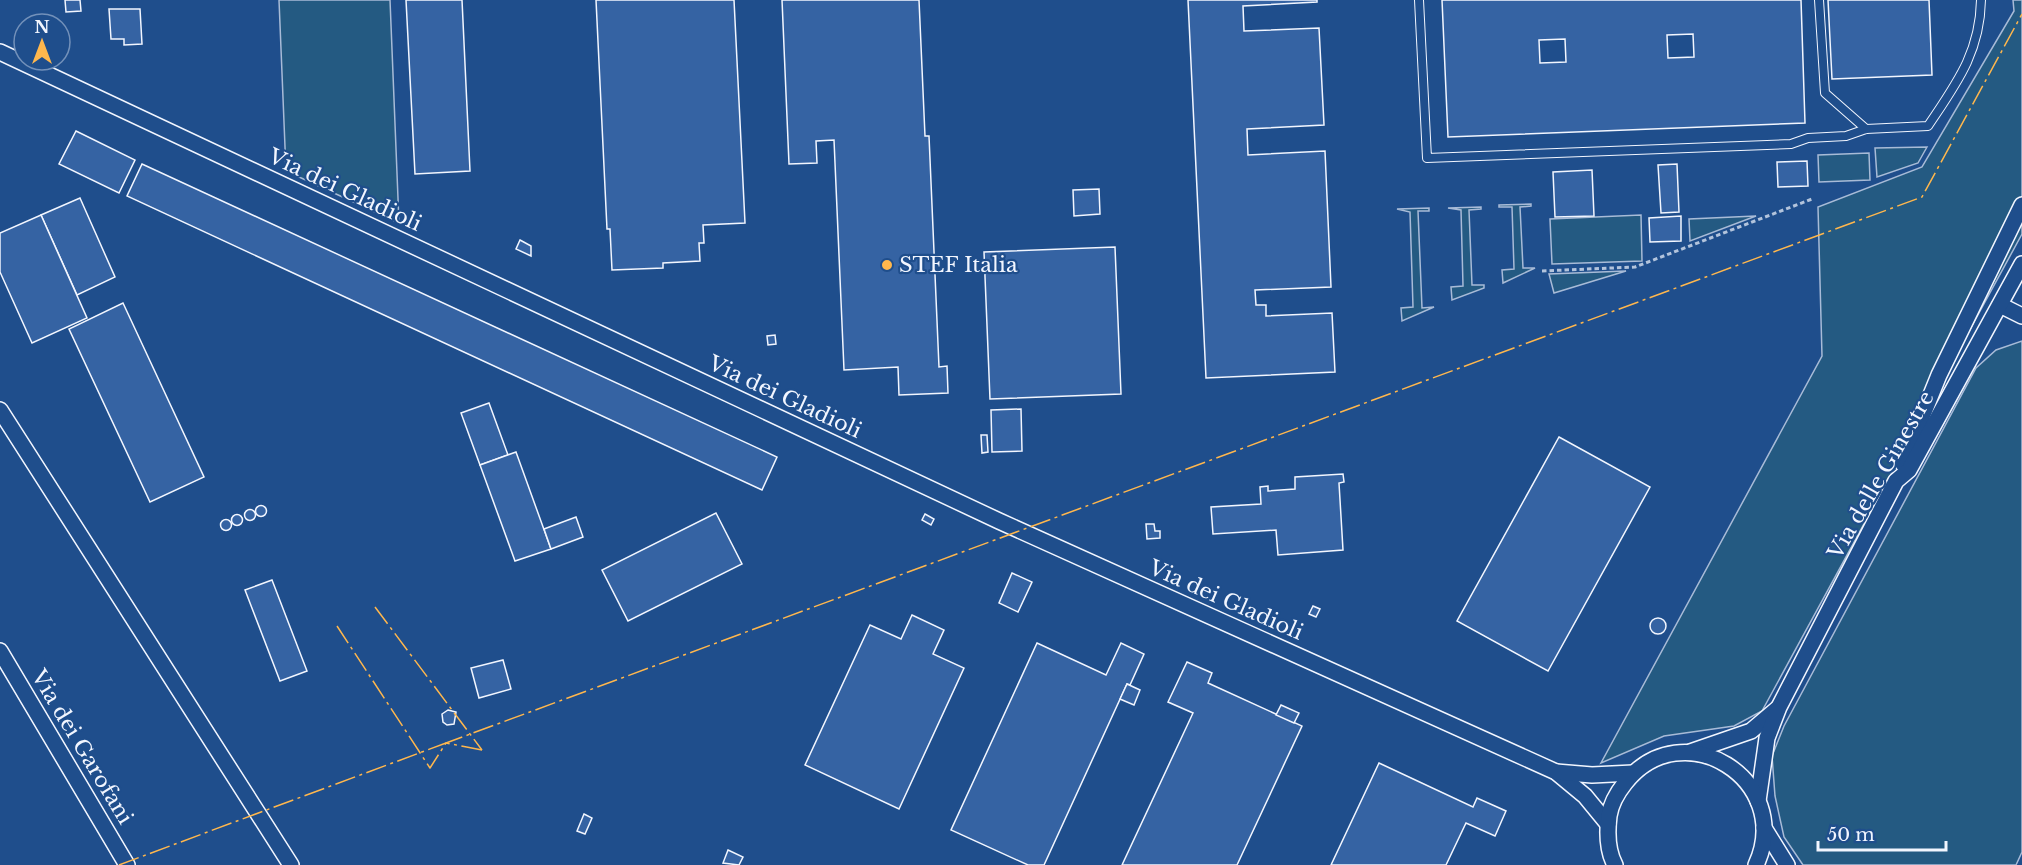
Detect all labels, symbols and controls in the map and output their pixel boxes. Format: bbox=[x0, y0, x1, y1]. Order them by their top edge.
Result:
north arrow bbox=[12, 12, 72, 72]
text: N bbox=[34, 17, 50, 37]
street label: Via dei Gladioli bbox=[263, 143, 426, 237]
place label: STEF Italia bbox=[899, 252, 1018, 278]
marker: STEF Italia bbox=[880, 258, 894, 272]
street label: Via dei Gladioli bbox=[703, 350, 866, 444]
street label: Via delle Ginestre bbox=[1822, 386, 1940, 565]
street label: Via dei Gladioli bbox=[1144, 554, 1307, 646]
street label: Via dei Garofani bbox=[25, 664, 138, 829]
scale bar bbox=[1818, 814, 1946, 852]
text: 50 m bbox=[1827, 824, 1875, 846]

